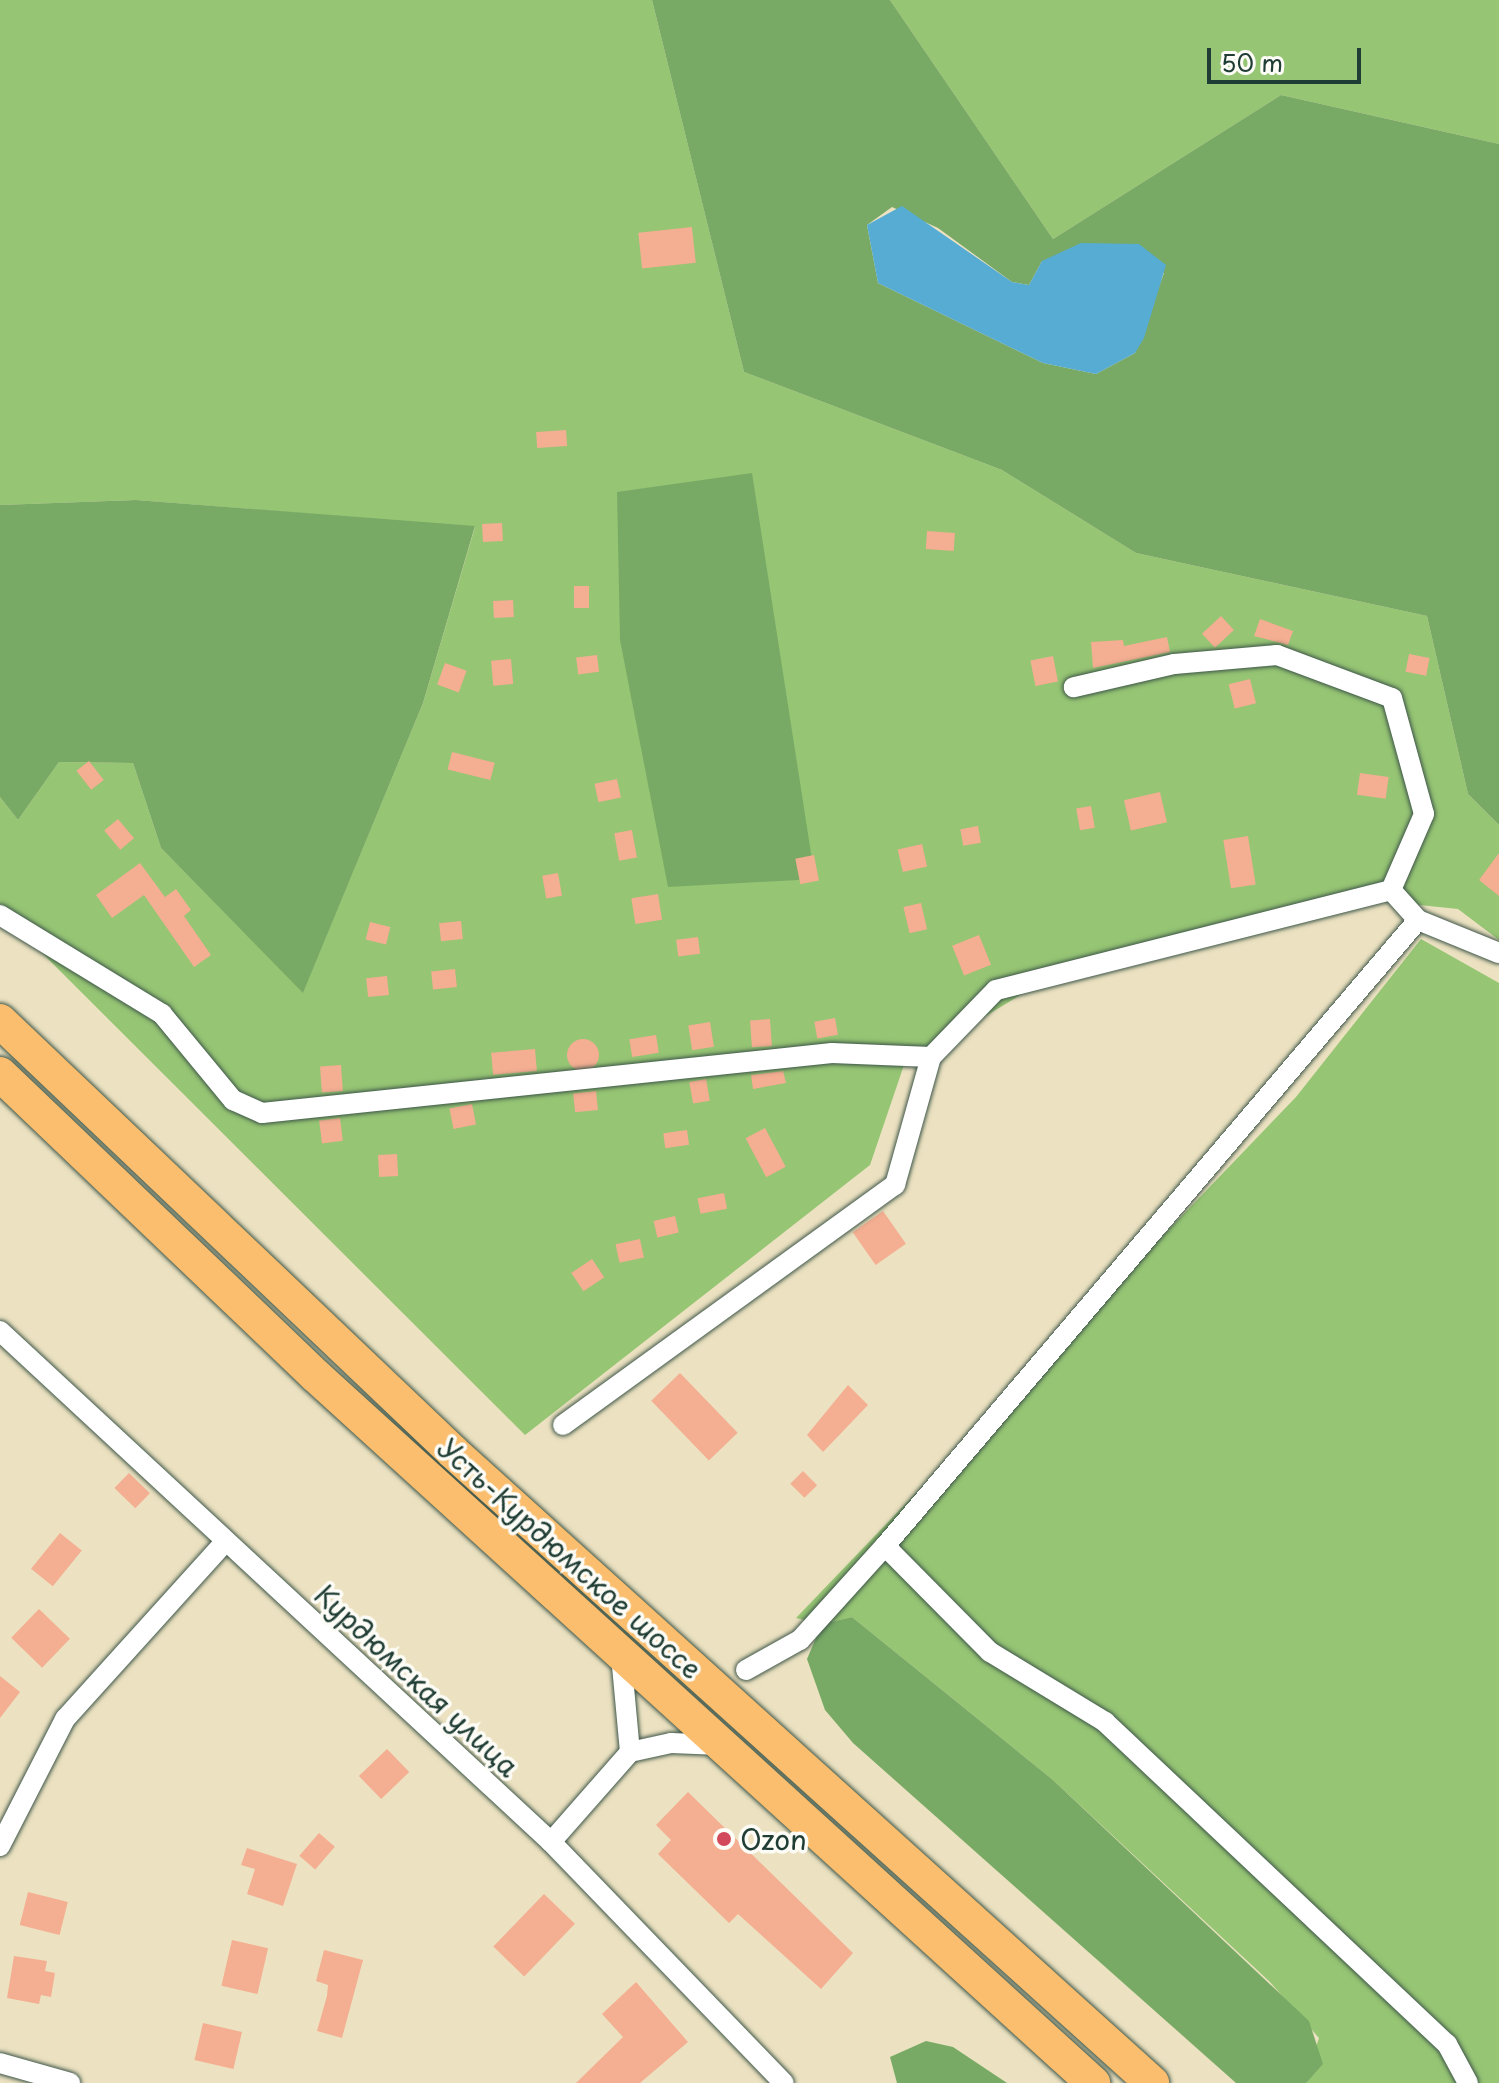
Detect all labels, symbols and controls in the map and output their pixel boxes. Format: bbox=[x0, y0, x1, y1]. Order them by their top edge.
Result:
scale bar bbox=[1211, 32, 1365, 82]
text: 50 m bbox=[1221, 44, 1283, 80]
street label: Усть-Курдюмское шоссе bbox=[431, 1431, 709, 1685]
street label: Курдюмская улица bbox=[308, 1576, 526, 1784]
place label: Ozon bbox=[740, 1822, 807, 1856]
marker: Ozon bbox=[715, 1830, 733, 1848]

